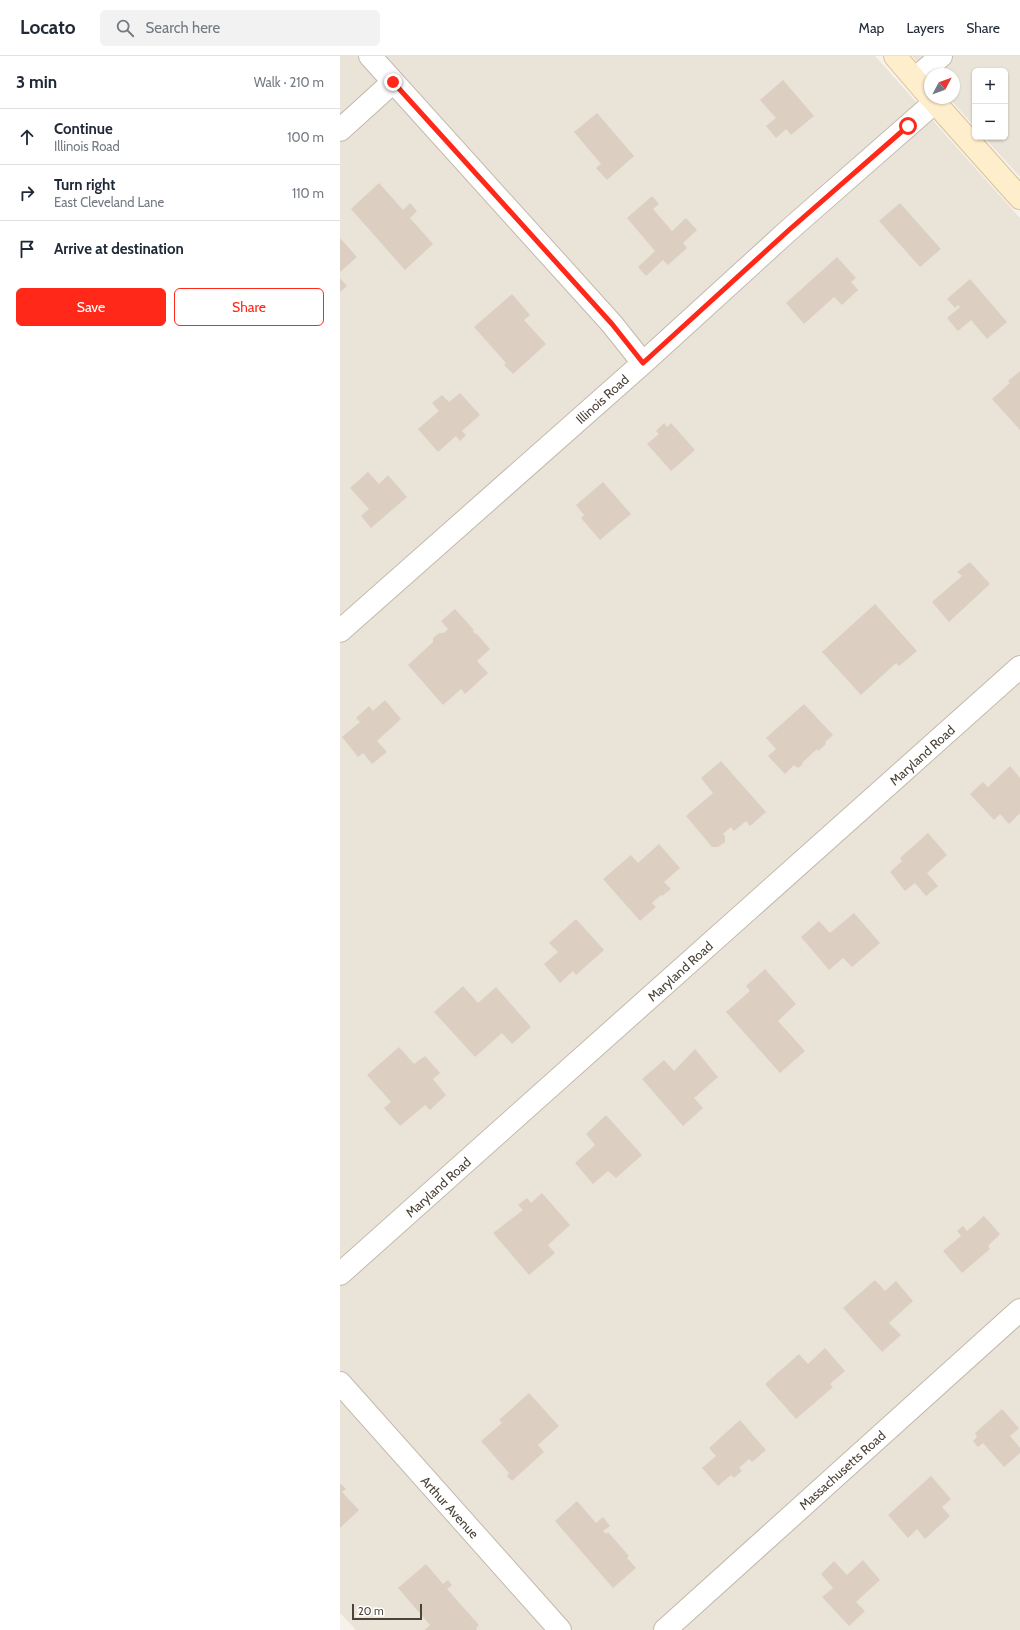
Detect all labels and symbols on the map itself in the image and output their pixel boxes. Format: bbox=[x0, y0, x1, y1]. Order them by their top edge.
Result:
north arrow bbox=[924, 68, 960, 104]
route end bbox=[384, 73, 402, 91]
route start bbox=[899, 117, 917, 135]
street label: Illinois Road bbox=[572, 371, 632, 427]
street label: Maryland Road bbox=[886, 722, 958, 788]
street label: Maryland Road bbox=[644, 938, 716, 1004]
street label: Maryland Road bbox=[402, 1154, 474, 1220]
street label: Massachusetts Road bbox=[795, 1427, 889, 1513]
street label: Arthur Avenue bbox=[418, 1472, 482, 1542]
scale bar bbox=[352, 1602, 422, 1621]

